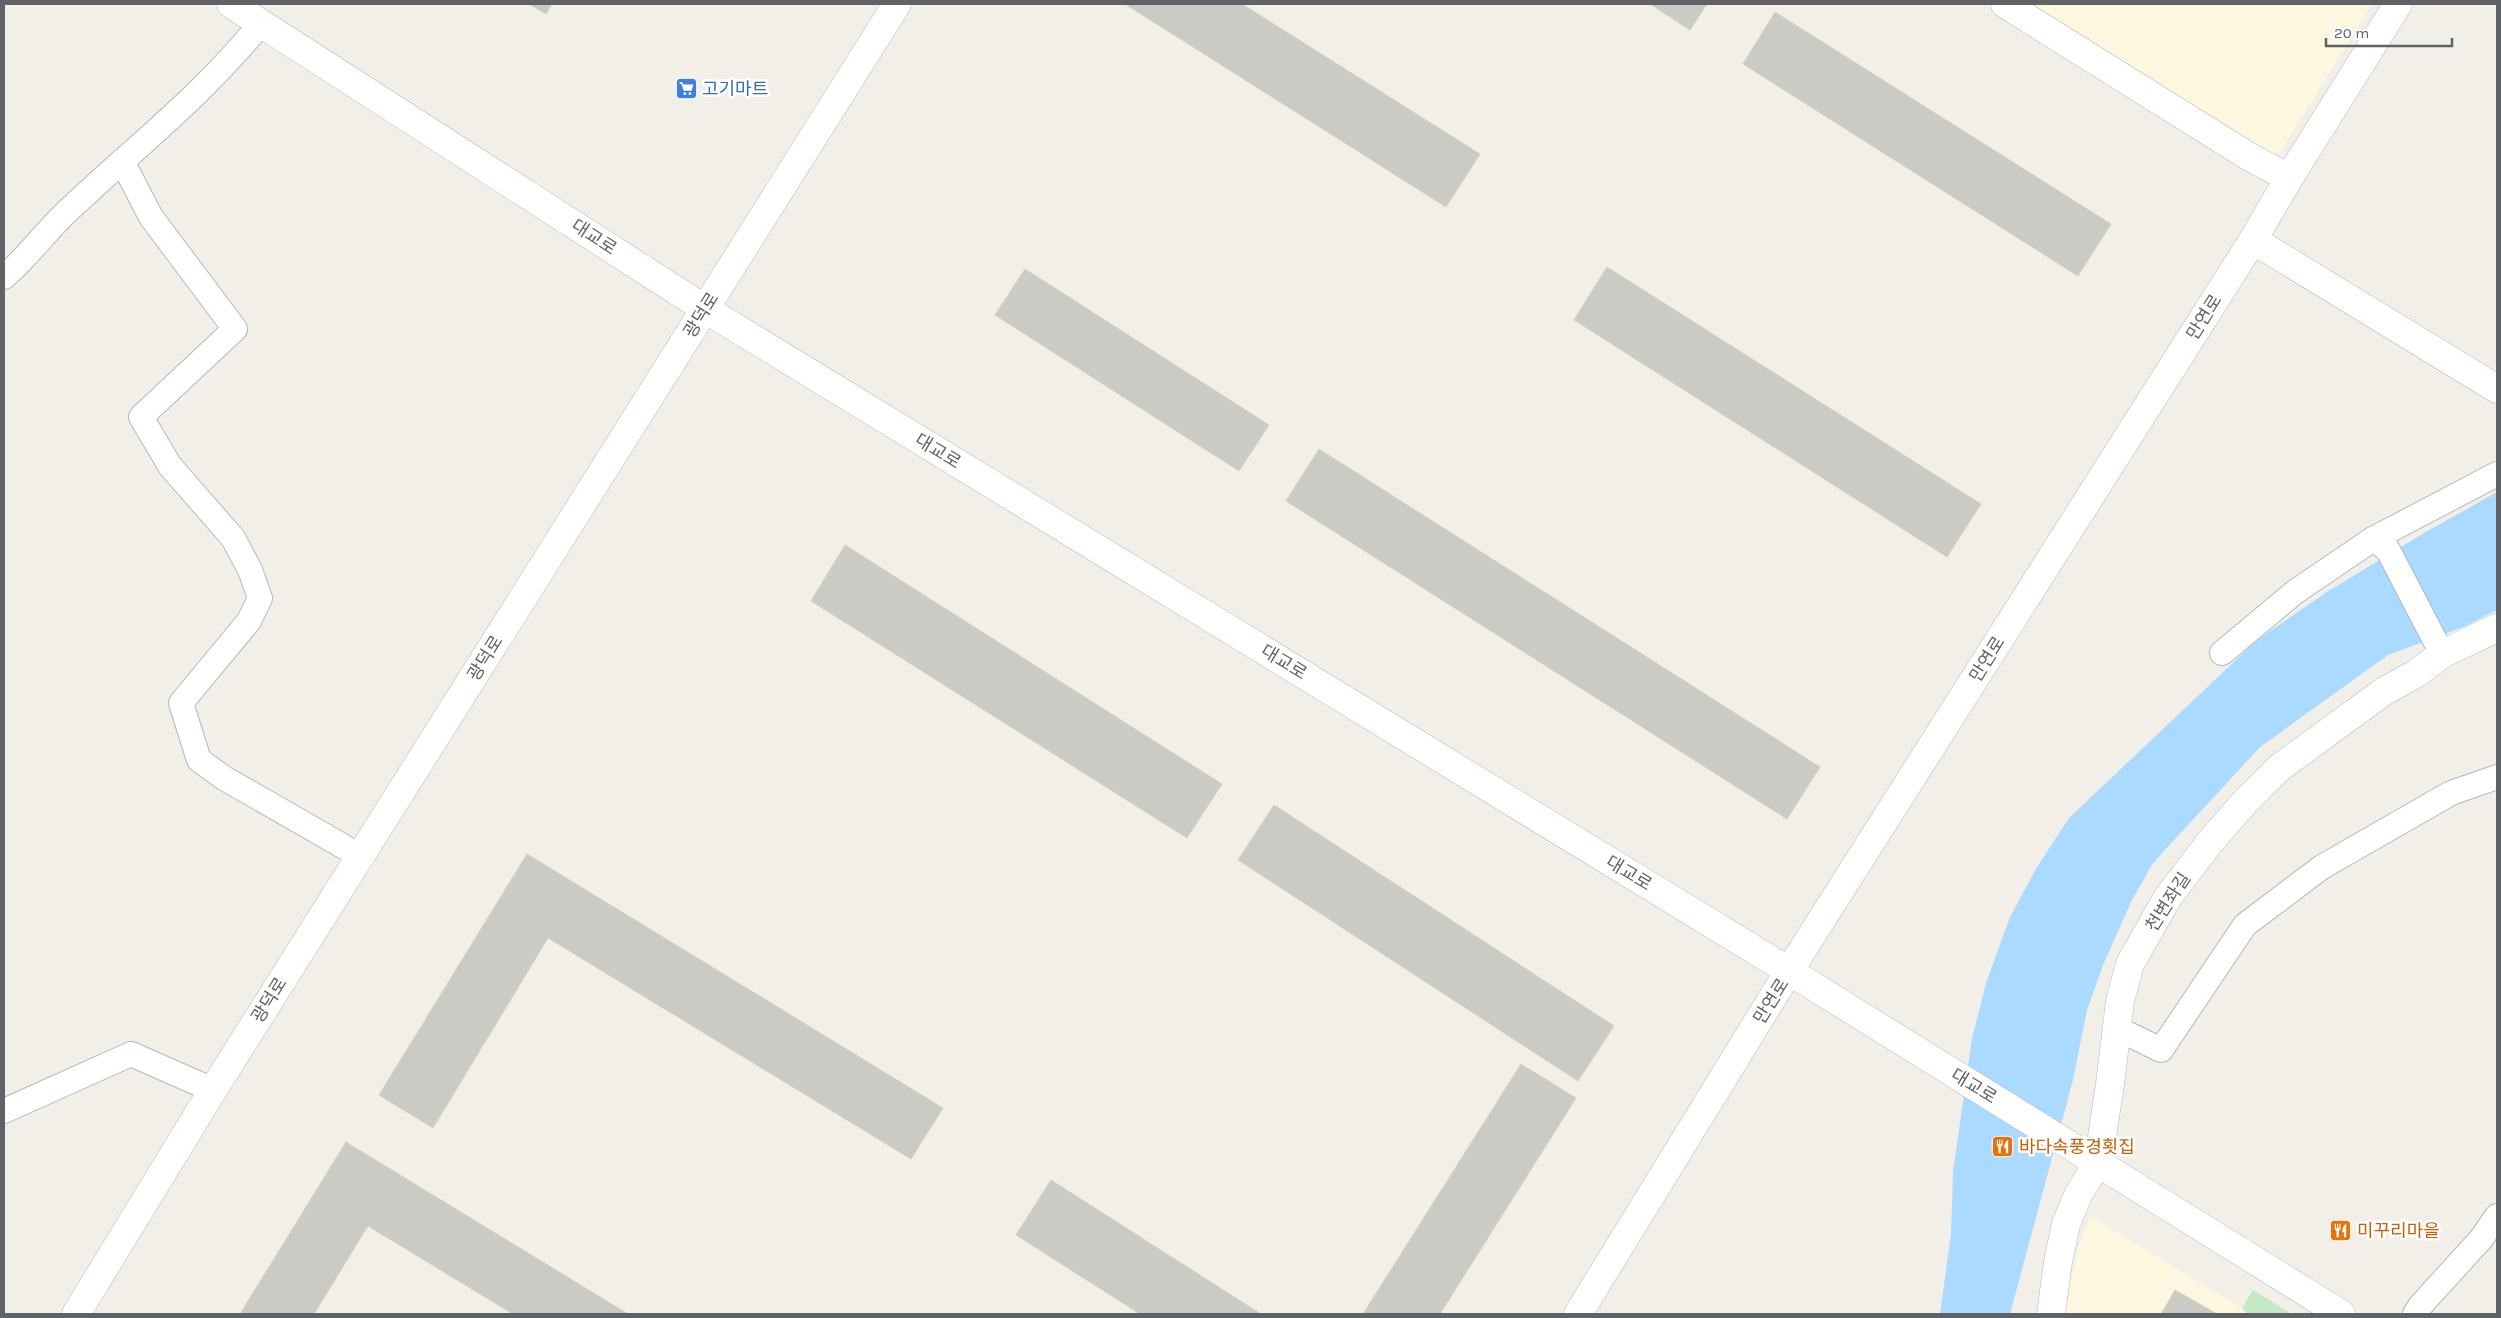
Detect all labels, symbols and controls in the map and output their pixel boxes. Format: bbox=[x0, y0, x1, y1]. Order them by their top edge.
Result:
scale bar bbox=[2326, 15, 2452, 47]
text: 20 m bbox=[2334, 24, 2369, 42]
supermarket icon: 고기마트 bbox=[674, 77, 698, 101]
place label: 고기마트 bbox=[702, 78, 768, 100]
street label: 대교로 bbox=[567, 214, 621, 260]
street label: 광덕로 bbox=[679, 288, 723, 342]
street label: 만연로 bbox=[2182, 290, 2226, 344]
street label: 대교로 bbox=[911, 429, 965, 473]
street label: 광덕로 bbox=[463, 631, 507, 685]
street label: 만연로 bbox=[1965, 632, 2009, 686]
street label: 대교로 bbox=[1257, 640, 1311, 684]
street label: 대교로 bbox=[1602, 851, 1656, 895]
street label: 천변좌길 bbox=[2141, 868, 2195, 936]
street label: 광덕로 bbox=[247, 973, 291, 1027]
street label: 만연로 bbox=[1749, 974, 1793, 1028]
street label: 대교로 bbox=[1947, 1064, 2001, 1108]
restaurant icon: 바다속풍경횟집 bbox=[1991, 1135, 2015, 1159]
place label: 바다속풍경횟집 bbox=[2019, 1136, 2135, 1158]
restaurant icon: 미꾸리마을 bbox=[2329, 1219, 2353, 1243]
place label: 미꾸리마을 bbox=[2357, 1220, 2440, 1242]

